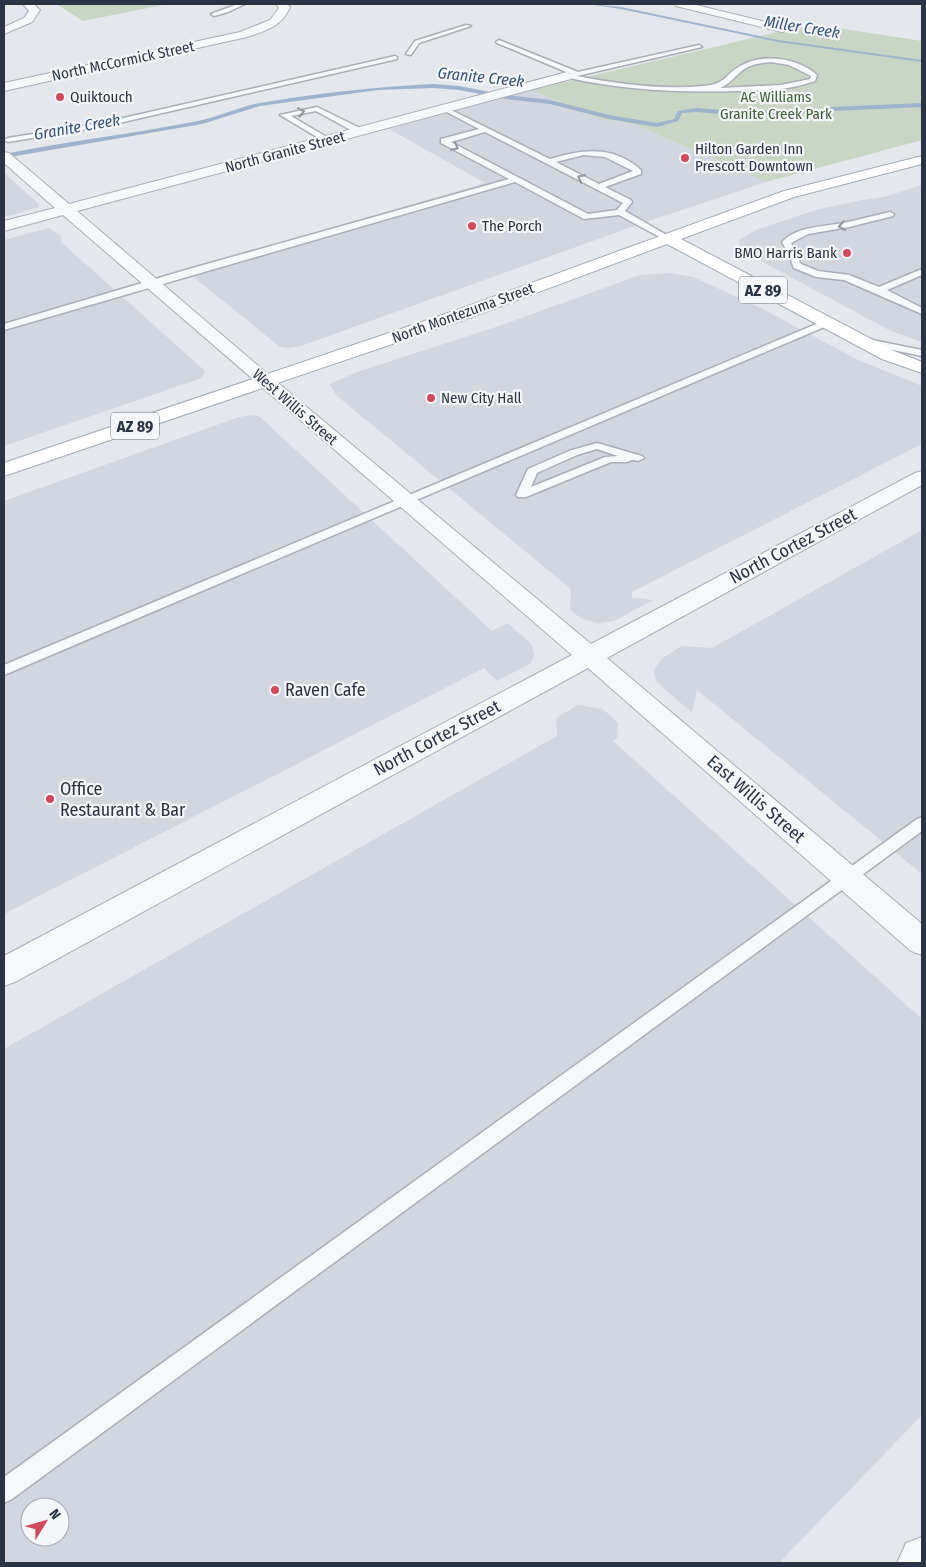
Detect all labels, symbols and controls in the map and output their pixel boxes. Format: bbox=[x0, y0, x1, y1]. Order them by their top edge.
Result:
water label: Miller Creek bbox=[763, 12, 841, 42]
street label: North McCormick Street bbox=[50, 37, 196, 85]
water label: Granite Creek bbox=[437, 63, 525, 91]
place label: Quiktouch bbox=[70, 88, 133, 106]
park label: AC Williams Granite Creek Park bbox=[720, 88, 832, 123]
marker: Quiktouch bbox=[54, 91, 66, 103]
one-way arrow bbox=[296, 107, 305, 118]
water label: Granite Creek bbox=[33, 110, 122, 144]
street label: North Granite Street bbox=[223, 127, 347, 177]
place label: Hilton Garden Inn Prescott Downtown bbox=[695, 140, 813, 175]
one-way arrow bbox=[449, 141, 458, 151]
marker: Hilton Garden Inn Prescott Downtown bbox=[679, 152, 691, 164]
one-way arrow bbox=[577, 174, 586, 184]
place label: The Porch bbox=[482, 217, 542, 235]
marker: The Porch bbox=[466, 220, 478, 232]
one-way arrow bbox=[838, 220, 847, 230]
place label: BMO Harris Bank bbox=[734, 244, 837, 262]
marker: BMO Harris Bank bbox=[841, 247, 853, 259]
road number: AZ 89 bbox=[739, 276, 787, 304]
street label: North Montezuma Street bbox=[389, 279, 537, 347]
street label: West Willis Street bbox=[249, 365, 341, 449]
place label: New City Hall bbox=[441, 389, 522, 407]
marker: New City Hall bbox=[425, 392, 437, 404]
road number: AZ 89 bbox=[111, 412, 159, 440]
street label: North Cortez Street bbox=[726, 503, 860, 589]
place label: Raven Cafe bbox=[285, 679, 366, 701]
marker: Raven Cafe bbox=[269, 684, 281, 696]
street label: North Cortez Street bbox=[370, 695, 504, 781]
street label: East Willis Street bbox=[702, 750, 810, 848]
place label: Office Restaurant & Bar bbox=[60, 778, 186, 821]
marker: Office Restaurant & Bar bbox=[44, 793, 56, 805]
north arrow bbox=[20, 1497, 70, 1547]
text: N bbox=[46, 1506, 64, 1523]

